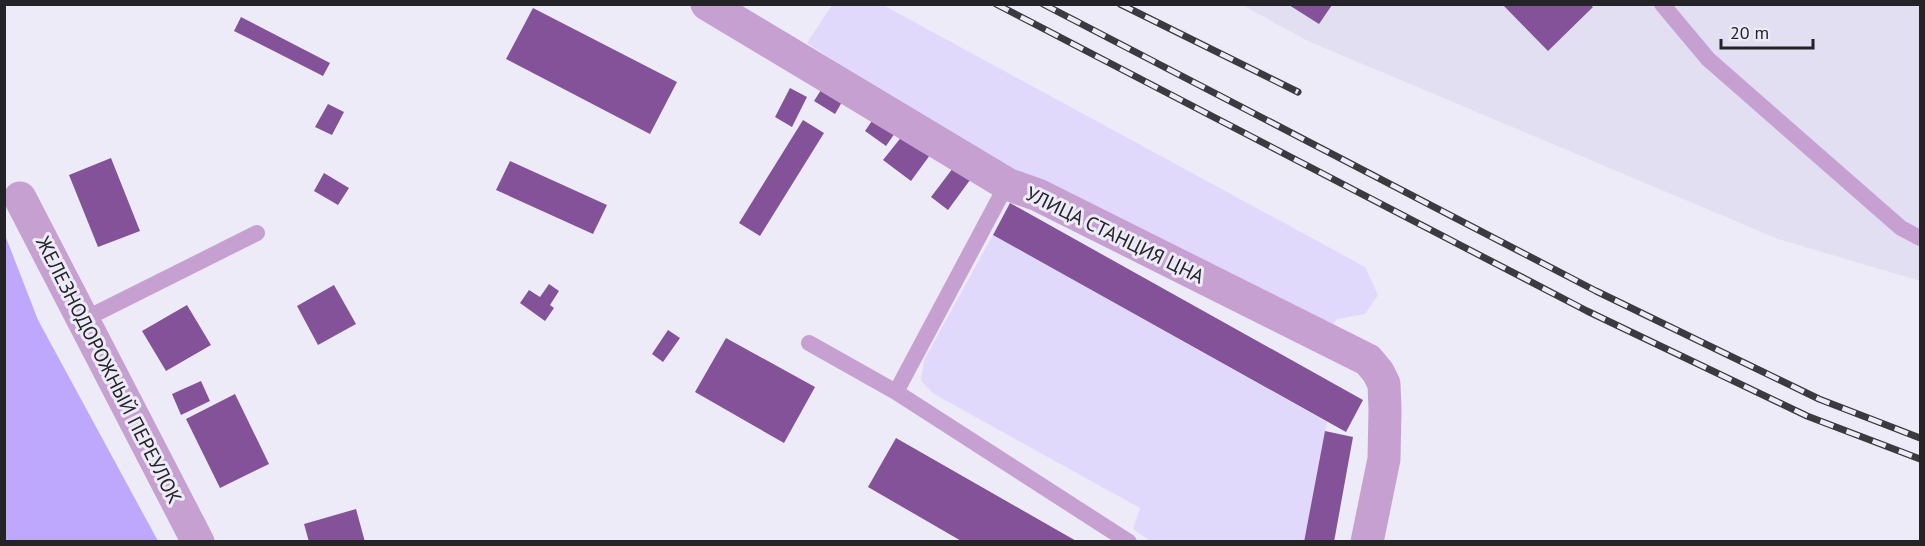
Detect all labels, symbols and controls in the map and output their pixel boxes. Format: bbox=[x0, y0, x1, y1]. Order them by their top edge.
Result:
scale bar bbox=[1721, 12, 1812, 50]
text: 20 m bbox=[1730, 21, 1769, 44]
street label: УЛИЦА СТАНЦИЯ ЦНА bbox=[1021, 180, 1209, 290]
street label: ЖЕЛЕЗНОДОРОЖНЫЙ ПЕРЕУЛОК bbox=[30, 231, 188, 508]

